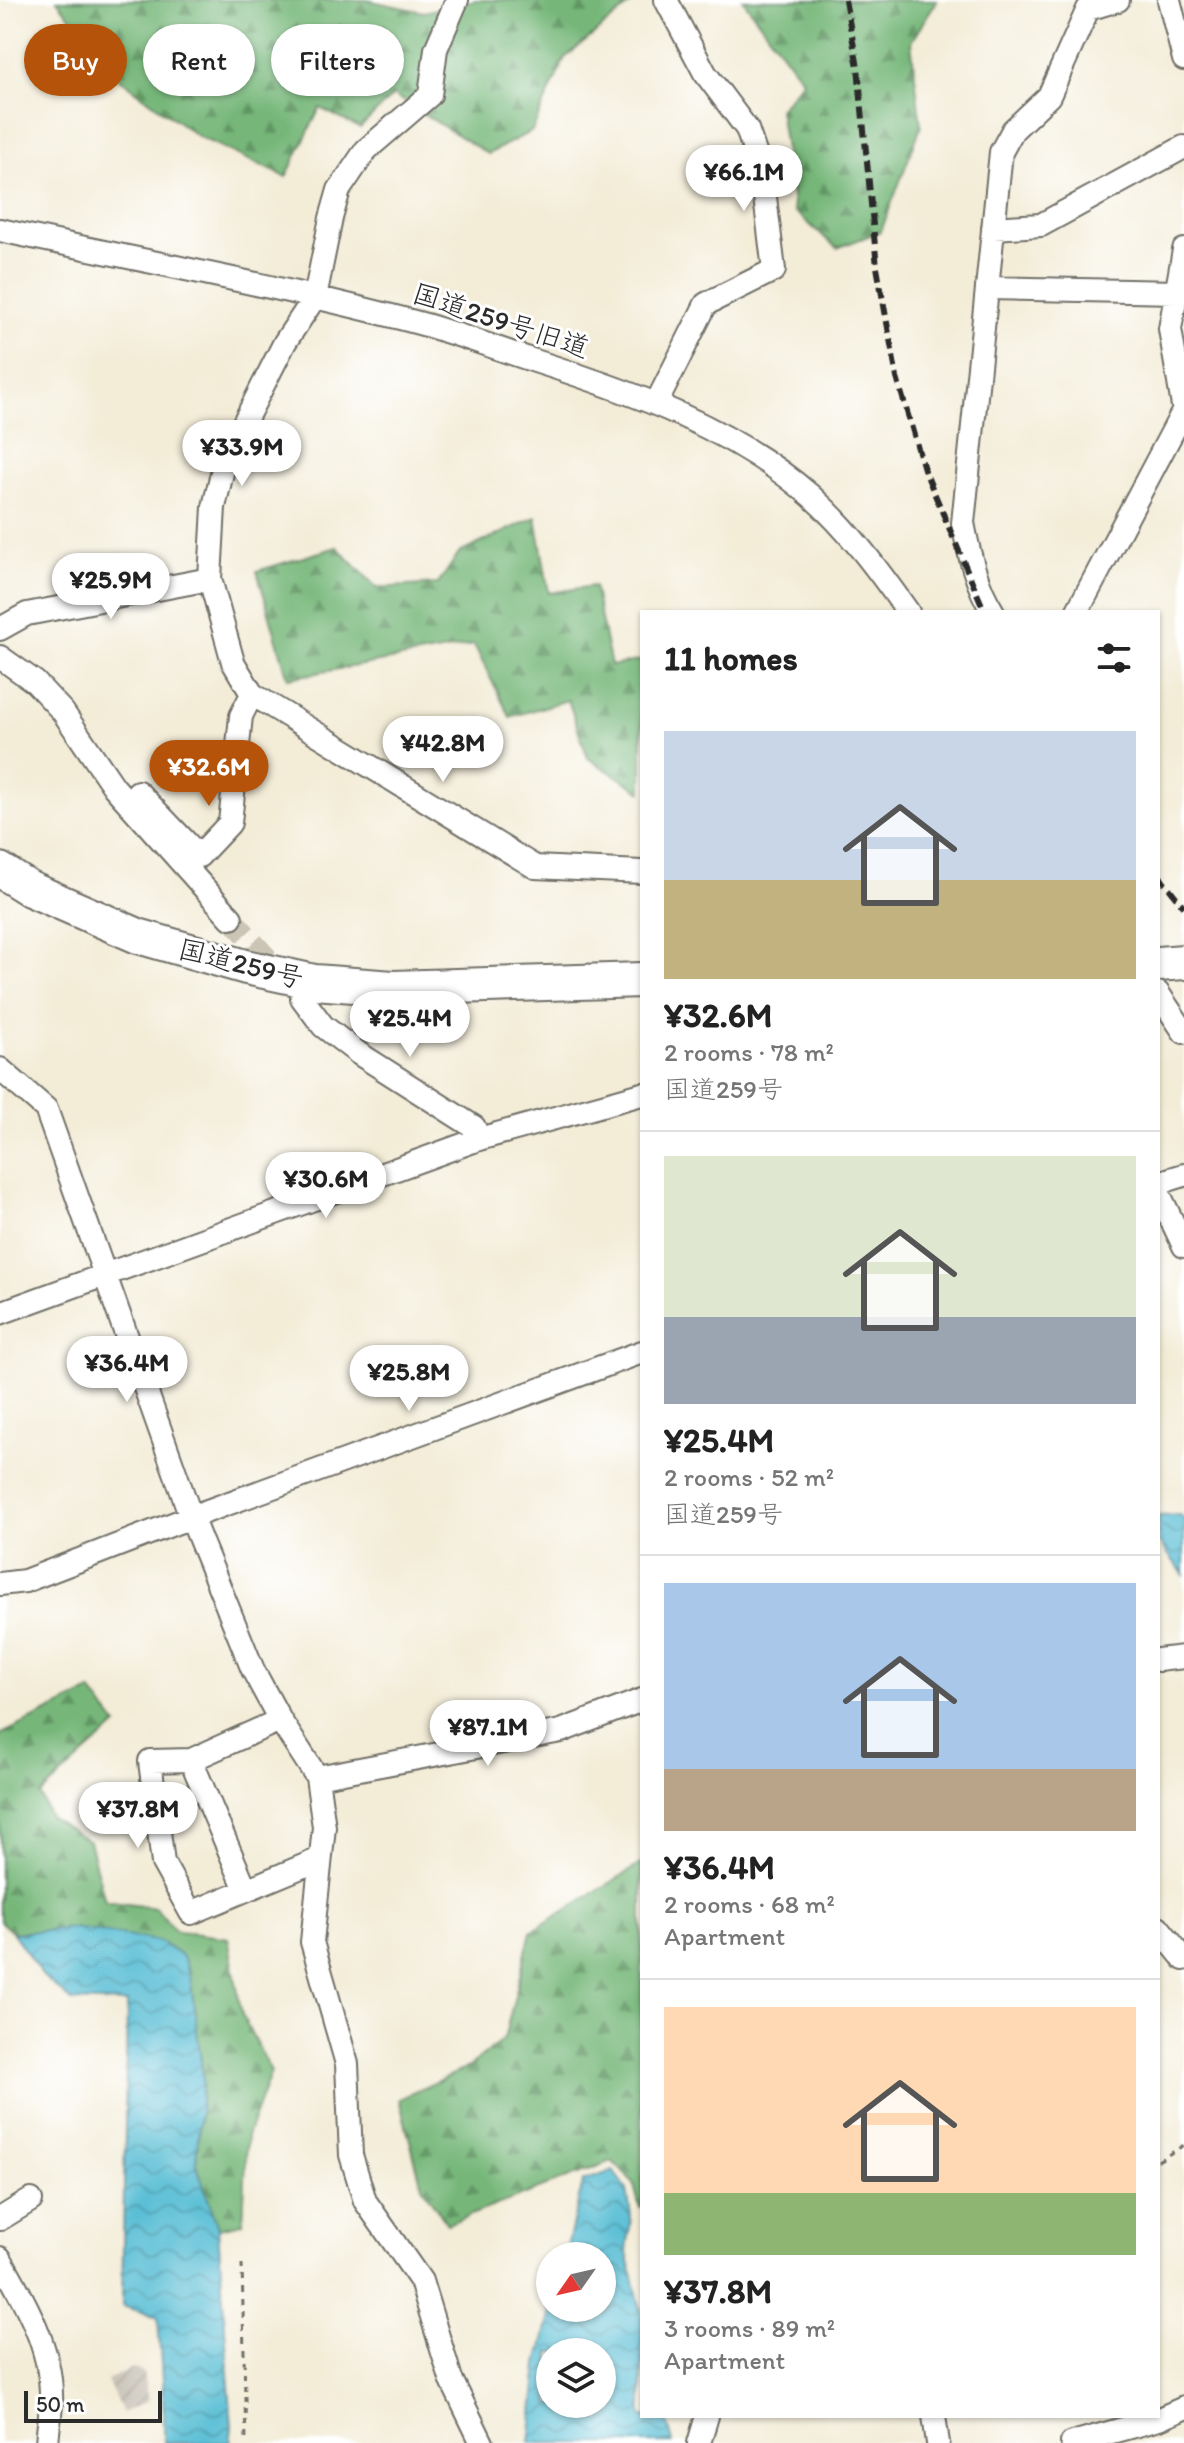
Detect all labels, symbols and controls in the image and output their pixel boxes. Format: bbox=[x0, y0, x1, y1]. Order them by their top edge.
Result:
chip: Buy bbox=[24, 24, 127, 96]
chip: Rent bbox=[143, 24, 255, 96]
chip: Filters bbox=[271, 24, 404, 96]
pin: ¥66.1M bbox=[679, 145, 809, 213]
text: ¥66.1M bbox=[704, 155, 784, 187]
street label: 国道259号旧道 bbox=[408, 275, 594, 365]
pin: ¥33.9M bbox=[177, 420, 307, 488]
text: ¥33.9M bbox=[200, 430, 284, 462]
pin: ¥25.9M bbox=[46, 553, 176, 621]
text: ¥25.9M bbox=[70, 563, 152, 595]
icon: filters bbox=[1092, 636, 1136, 680]
text: 11 homes bbox=[664, 638, 798, 679]
pin: ¥42.8M bbox=[378, 716, 508, 784]
text: ¥42.8M bbox=[401, 726, 485, 758]
pin: ¥32.6M bbox=[144, 740, 274, 808]
text: ¥32.6M bbox=[168, 750, 251, 782]
icon: home bbox=[828, 783, 972, 927]
street label: 国道259号 bbox=[175, 931, 307, 995]
pin: ¥25.4M bbox=[345, 991, 475, 1059]
text: ¥32.6M bbox=[664, 995, 773, 1036]
text: ¥25.4M bbox=[368, 1001, 452, 1033]
text: 2 rooms · 78 m² bbox=[664, 1036, 834, 1068]
text: 国道259号 bbox=[664, 1073, 783, 1105]
pin: ¥30.6M bbox=[261, 1152, 391, 1220]
text: ¥30.6M bbox=[283, 1162, 369, 1194]
icon: home bbox=[828, 1208, 972, 1352]
pin: ¥36.4M bbox=[62, 1336, 192, 1404]
pin: ¥25.8M bbox=[344, 1345, 474, 1413]
text: ¥36.4M bbox=[85, 1346, 169, 1378]
text: ¥25.8M bbox=[368, 1355, 450, 1387]
text: ¥25.4M bbox=[664, 1420, 774, 1461]
text: 2 rooms · 52 m² bbox=[664, 1461, 834, 1493]
text: 国道259号 bbox=[664, 1498, 783, 1530]
icon: home bbox=[828, 1635, 972, 1779]
pin: ¥87.1M bbox=[423, 1700, 553, 1768]
text: ¥87.1M bbox=[448, 1710, 528, 1742]
pin: ¥37.8M bbox=[73, 1782, 203, 1850]
text: ¥37.8M bbox=[97, 1792, 179, 1824]
text: ¥36.4M bbox=[664, 1847, 775, 1888]
text: 2 rooms · 68 m² bbox=[664, 1888, 835, 1920]
text: Apartment bbox=[664, 1920, 785, 1952]
icon: home bbox=[828, 2059, 972, 2203]
north arrow bbox=[536, 2242, 616, 2322]
map controls bbox=[536, 2242, 616, 2418]
text: ¥37.8M bbox=[664, 2271, 772, 2312]
text: 3 rooms · 89 m² bbox=[664, 2312, 835, 2344]
button: layers bbox=[536, 2338, 616, 2418]
text: Apartment bbox=[664, 2344, 785, 2376]
scale bar bbox=[24, 2387, 162, 2423]
text: 50 m bbox=[36, 2391, 85, 2418]

